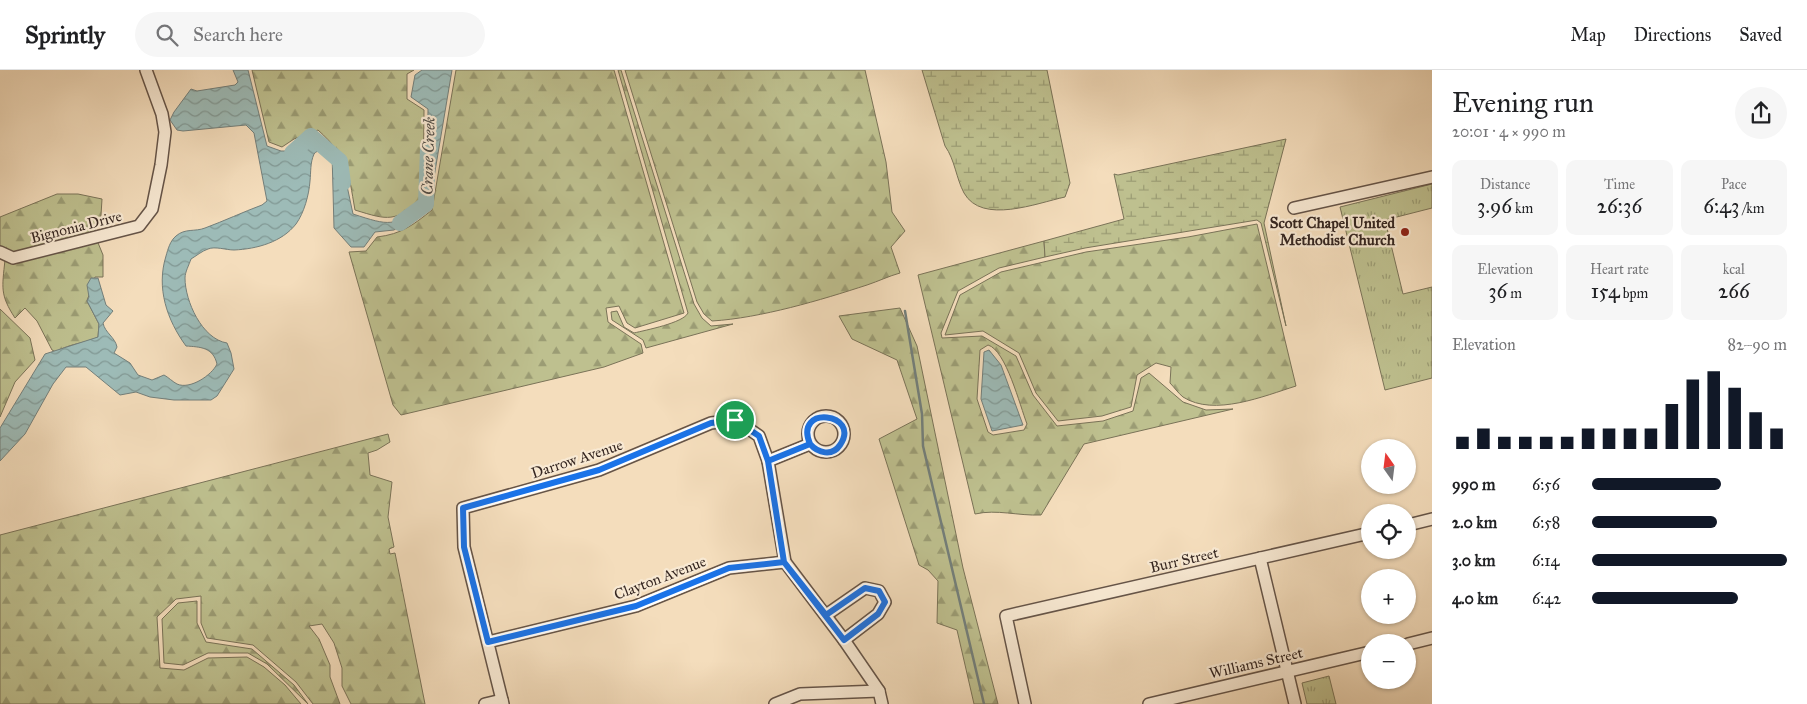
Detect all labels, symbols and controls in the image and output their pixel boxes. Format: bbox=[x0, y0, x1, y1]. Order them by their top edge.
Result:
search box bbox=[135, 12, 485, 57]
text: Sprintly bbox=[25, 20, 105, 50]
icon: search bbox=[153, 21, 181, 49]
text: Search here bbox=[193, 23, 283, 46]
text: Map bbox=[1570, 24, 1606, 46]
text: Directions bbox=[1634, 24, 1711, 46]
text: Saved bbox=[1739, 24, 1782, 46]
text: Evening run bbox=[1452, 85, 1594, 120]
button: share bbox=[1735, 87, 1787, 139]
water label: Crane Creek bbox=[417, 117, 439, 195]
text: 20:01 · 4 × 990 m bbox=[1452, 122, 1566, 141]
text: Distance bbox=[1480, 176, 1530, 193]
text: Time bbox=[1604, 176, 1635, 193]
text: Pace bbox=[1721, 176, 1747, 193]
text: 3.96 bbox=[1477, 193, 1512, 219]
text: 26:36 bbox=[1597, 193, 1642, 219]
text: 6:43 bbox=[1703, 193, 1739, 219]
text: km bbox=[1512, 200, 1533, 217]
text: /km bbox=[1739, 200, 1764, 217]
street label: Bignonia Drive bbox=[29, 207, 123, 247]
place label: Scott Chapel United Methodist Church bbox=[1270, 214, 1396, 249]
marker: Scott Chapel United Methodist Church bbox=[1399, 226, 1411, 238]
text: Elevation bbox=[1477, 261, 1533, 278]
text: Heart rate bbox=[1590, 261, 1649, 278]
text: kcal bbox=[1723, 261, 1745, 278]
text: 36 bbox=[1488, 278, 1507, 304]
text: 154 bbox=[1591, 278, 1620, 304]
text: 266 bbox=[1718, 278, 1750, 304]
text: m bbox=[1507, 285, 1522, 302]
text: bpm bbox=[1620, 285, 1648, 302]
text: Elevation bbox=[1452, 335, 1516, 354]
text: 82–90 m bbox=[1727, 335, 1787, 354]
pin bbox=[714, 399, 756, 441]
icon: arrive bbox=[721, 406, 749, 434]
street label: Darrow Avenue bbox=[529, 436, 625, 482]
north arrow bbox=[1361, 439, 1416, 494]
map controls bbox=[1361, 439, 1416, 689]
text: 990 m bbox=[1452, 475, 1495, 494]
text: 6:56 bbox=[1532, 475, 1560, 494]
button: locate bbox=[1361, 504, 1416, 559]
text: 2.0 km bbox=[1452, 513, 1497, 532]
text: 6:58 bbox=[1532, 513, 1560, 532]
street label: Burr Street bbox=[1148, 543, 1221, 577]
text: 3.0 km bbox=[1452, 551, 1495, 570]
text: 6:14 bbox=[1532, 551, 1559, 570]
street label: Clayton Avenue bbox=[612, 552, 708, 604]
button: + bbox=[1361, 569, 1416, 624]
text: 4.0 km bbox=[1452, 589, 1498, 608]
text: 6:42 bbox=[1532, 589, 1561, 608]
button: − bbox=[1361, 634, 1416, 689]
street label: Williams Street bbox=[1207, 643, 1305, 683]

